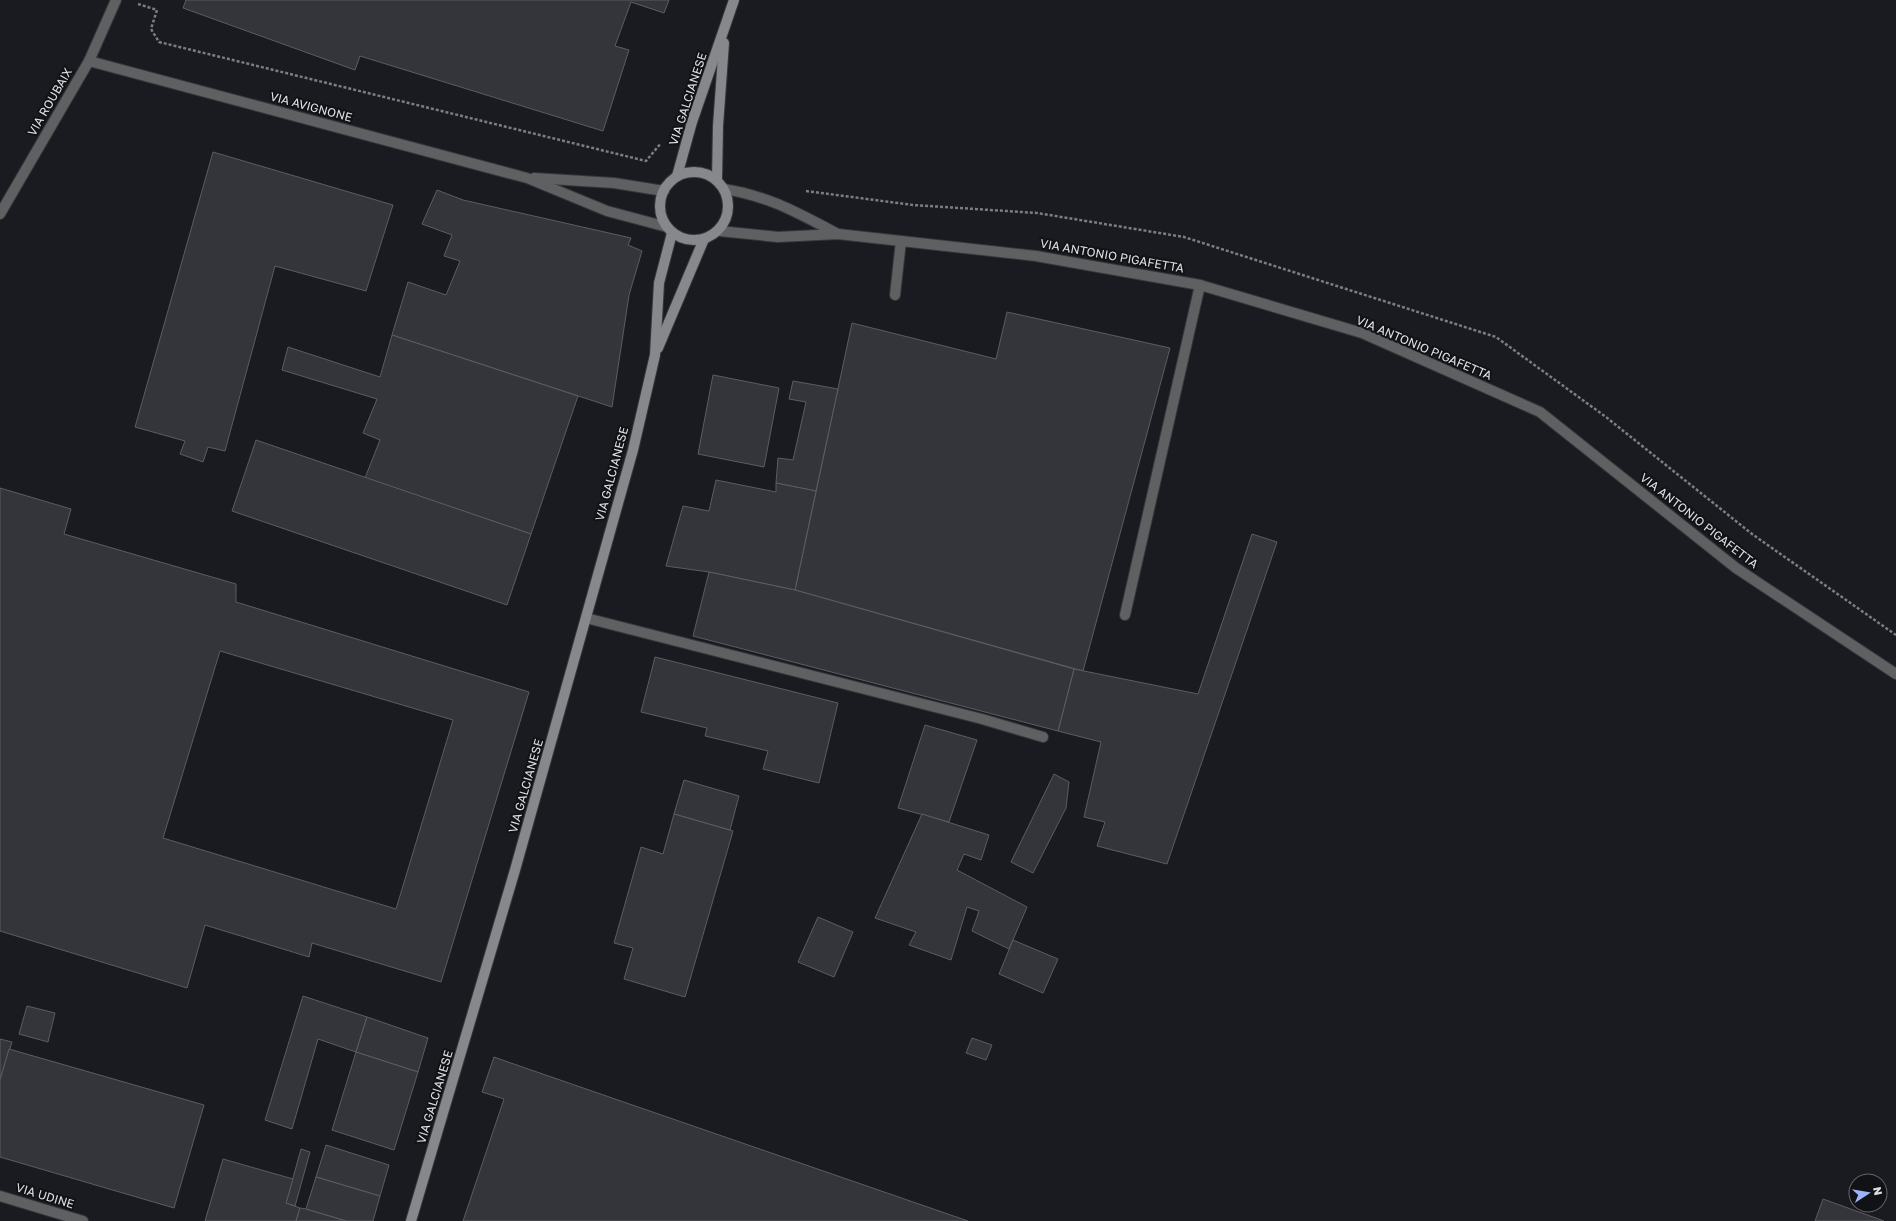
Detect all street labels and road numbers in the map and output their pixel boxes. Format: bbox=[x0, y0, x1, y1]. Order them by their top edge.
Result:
street label: VIA GALCIANESE bbox=[665, 50, 710, 147]
street label: VIA ROUBAIX bbox=[24, 65, 75, 138]
street label: VIA AVIGNONE bbox=[268, 88, 354, 125]
street label: VIA ANTONIO PIGAFETTA bbox=[1039, 235, 1185, 276]
street label: VIA ANTONIO PIGAFETTA bbox=[1354, 312, 1494, 383]
street label: VIA GALCIANESE bbox=[592, 425, 631, 523]
street label: VIA ANTONIO PIGAFETTA bbox=[1637, 470, 1761, 571]
street label: VIA GALCIANESE bbox=[505, 737, 546, 834]
street label: VIA GALCIANESE bbox=[413, 1048, 456, 1145]
street label: VIA UDINE bbox=[14, 1180, 76, 1211]

